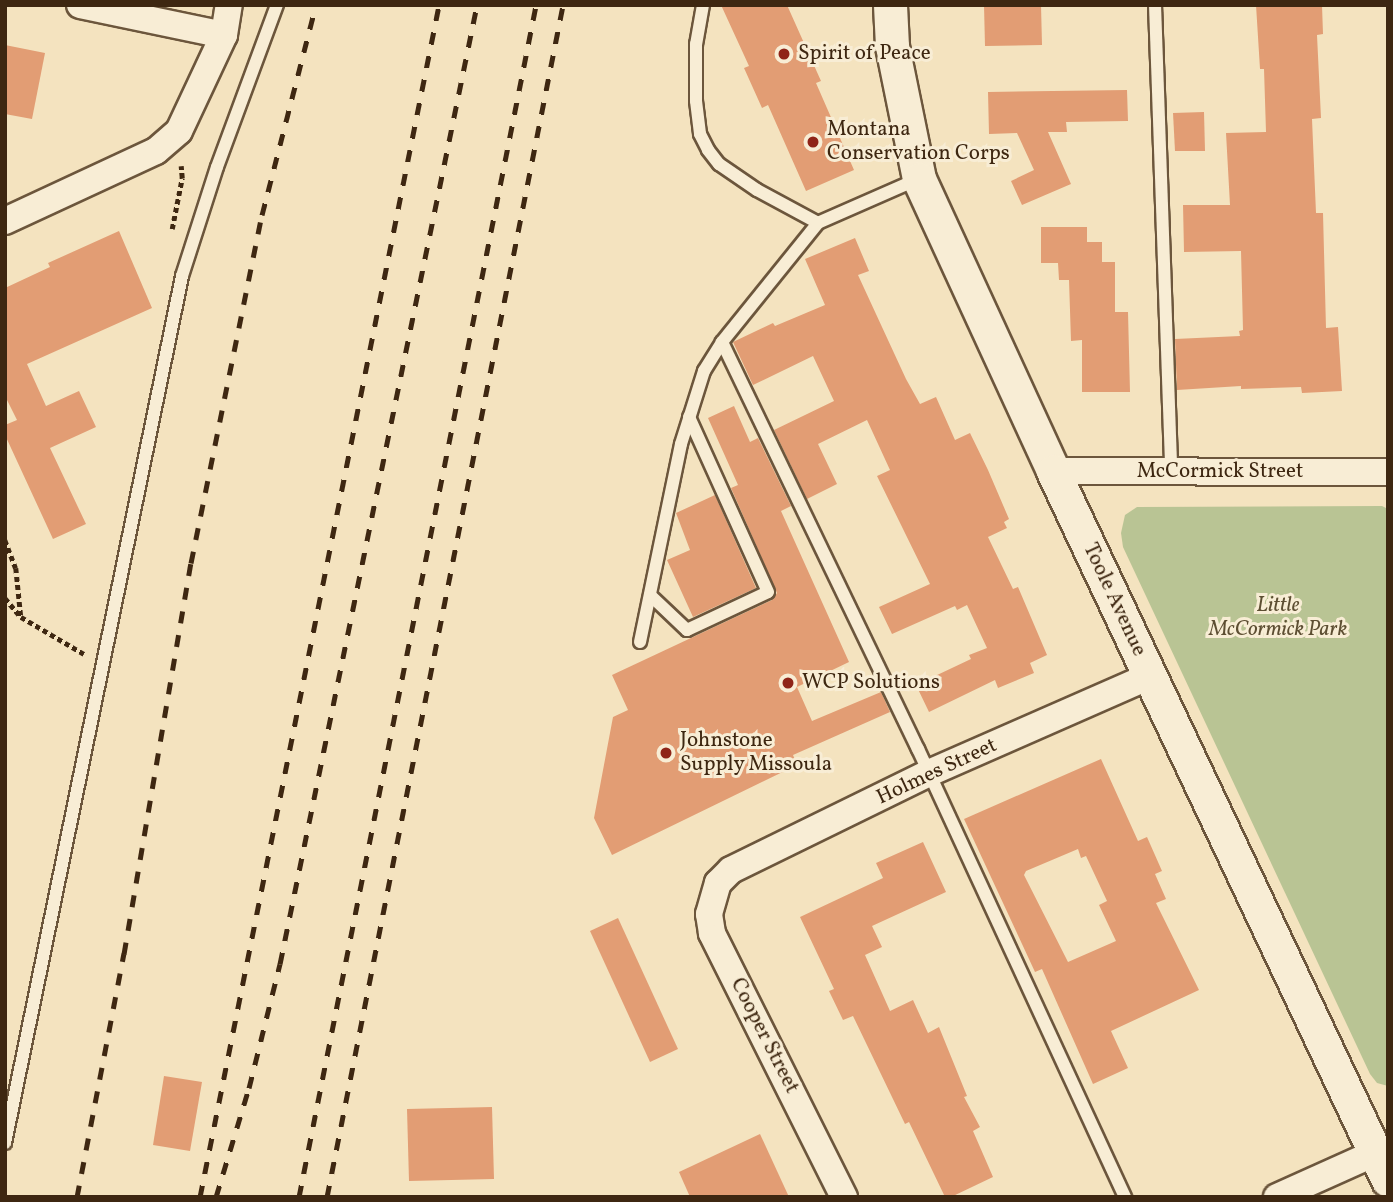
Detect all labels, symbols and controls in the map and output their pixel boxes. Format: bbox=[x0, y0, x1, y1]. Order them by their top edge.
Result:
place label: Spirit of Peace bbox=[798, 41, 929, 67]
marker: Spirit of Peace bbox=[776, 46, 792, 62]
place label: Montana Conservation Corps bbox=[827, 117, 1010, 167]
marker: Montana Conservation Corps bbox=[805, 134, 821, 150]
street label: McCormick Street bbox=[1137, 459, 1303, 485]
street label: Toole Avenue bbox=[1077, 539, 1151, 661]
park label: Little McCormick Park bbox=[1209, 593, 1347, 643]
place label: WCP Solutions bbox=[802, 670, 940, 696]
marker: WCP Solutions bbox=[780, 675, 796, 691]
place label: Johnstone Supply Missoula bbox=[680, 728, 833, 778]
street label: Holmes Street bbox=[873, 733, 1001, 811]
marker: Johnstone Supply Missoula bbox=[658, 745, 674, 761]
street label: Cooper Street bbox=[724, 974, 804, 1098]

